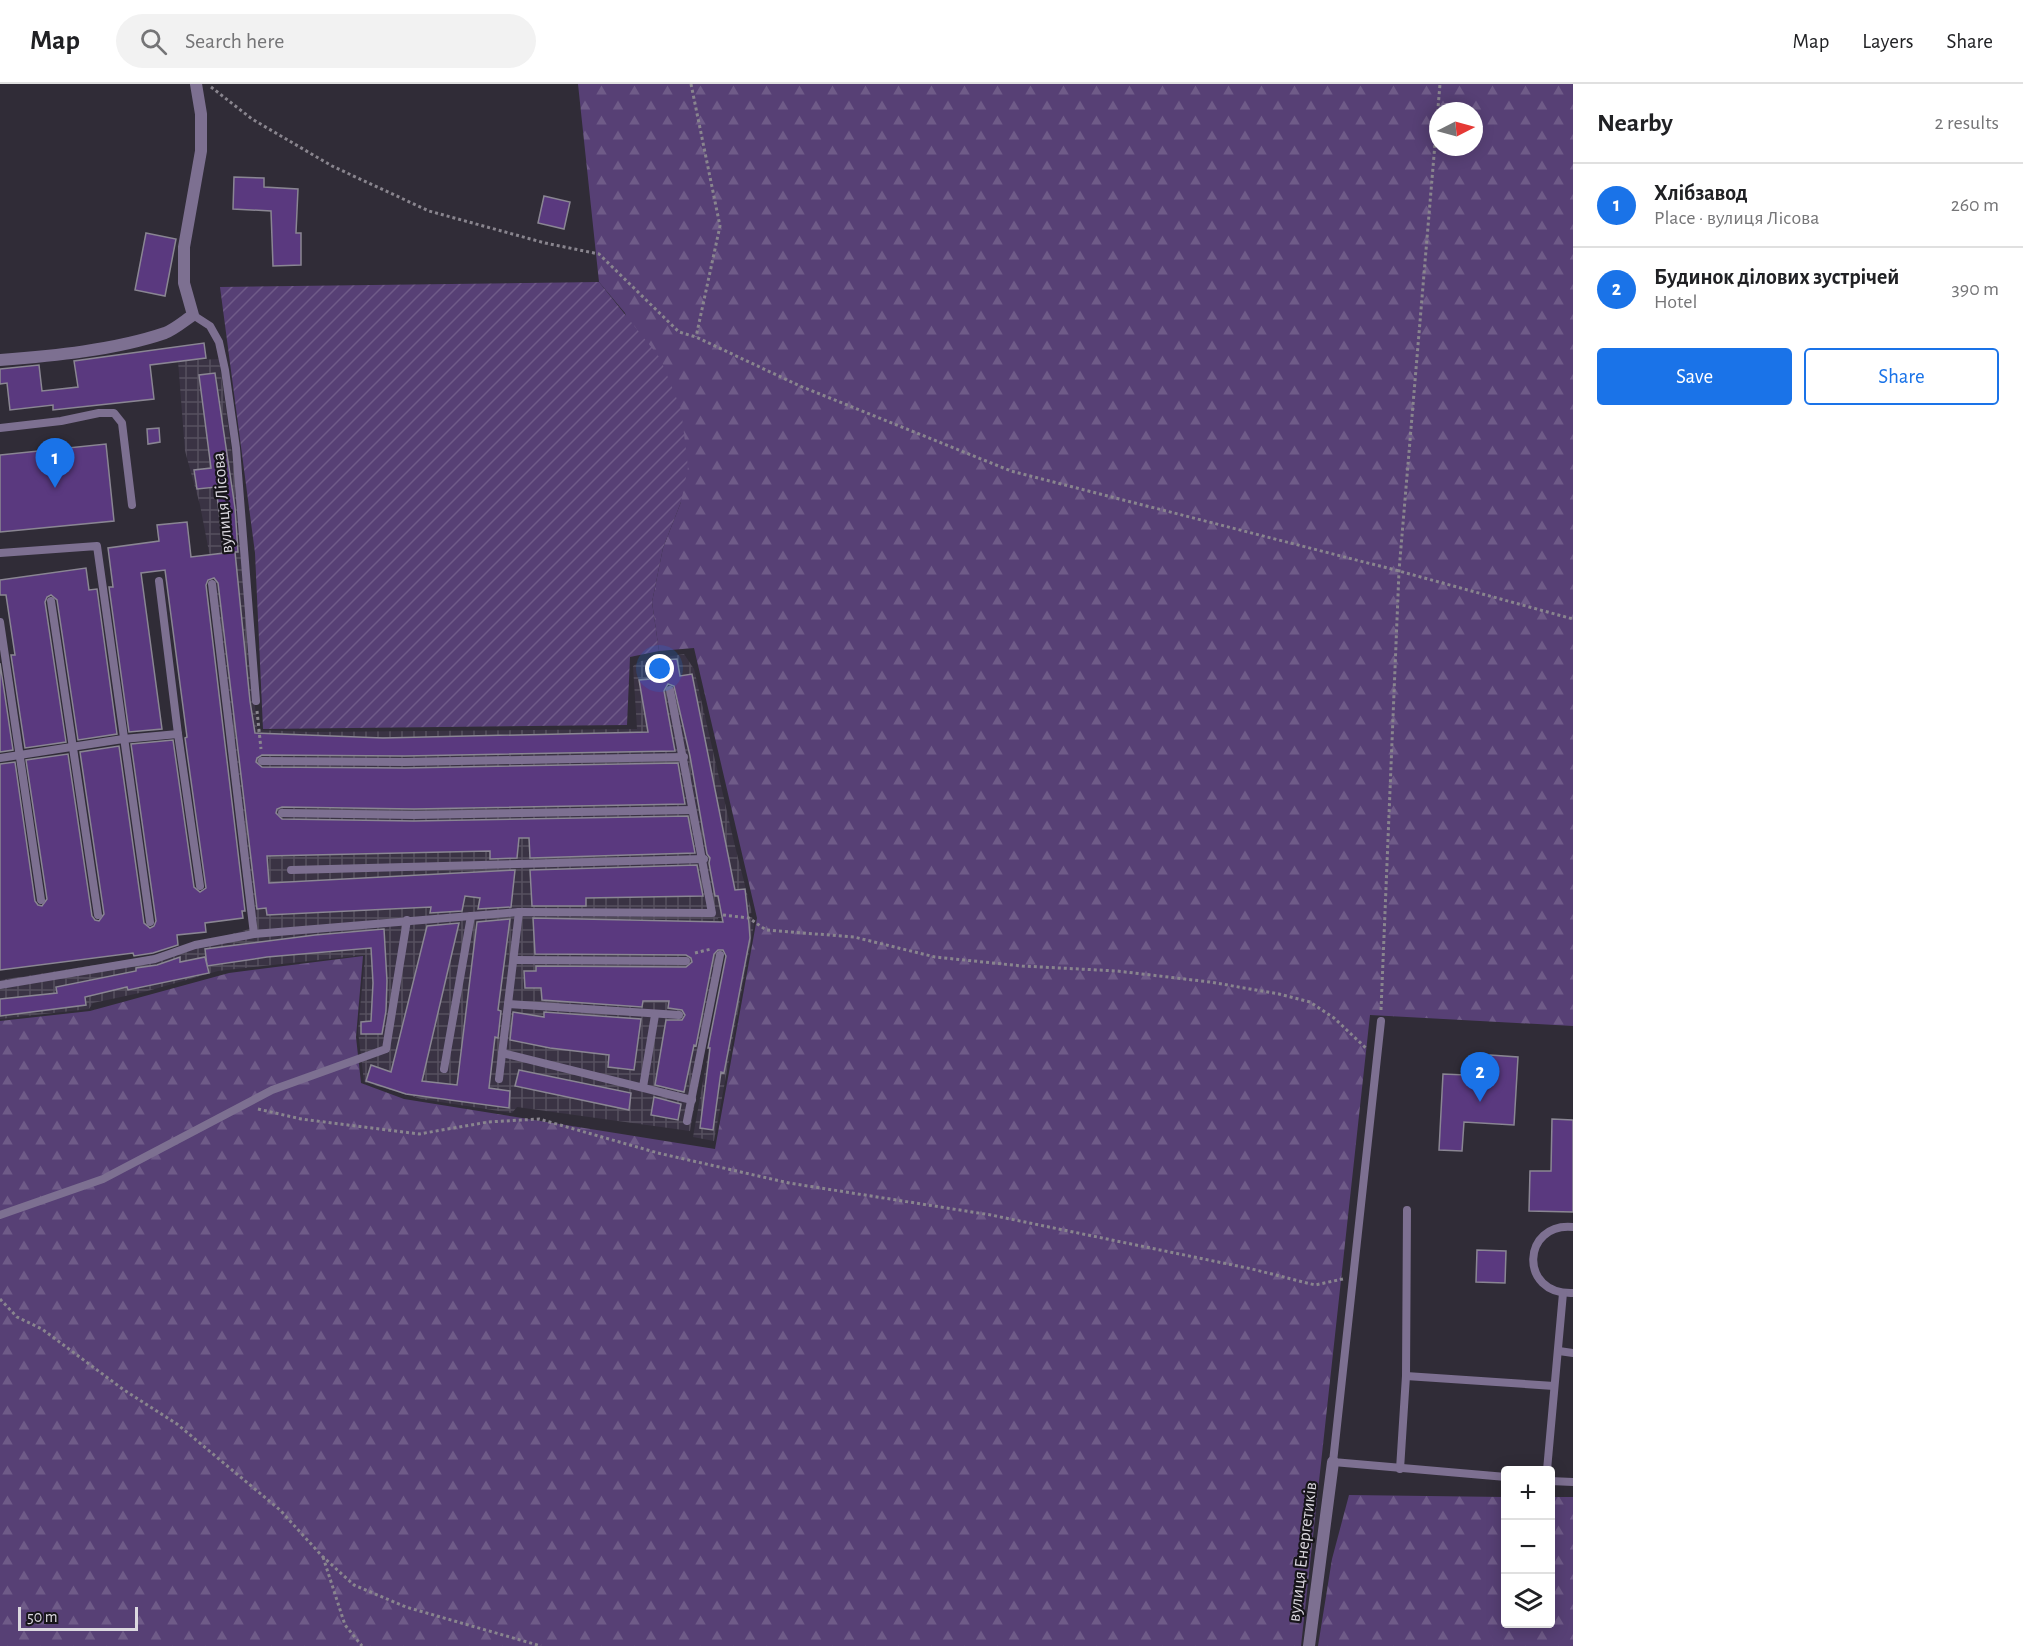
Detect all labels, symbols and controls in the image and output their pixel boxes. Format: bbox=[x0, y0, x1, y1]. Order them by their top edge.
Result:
search box bbox=[116, 14, 536, 68]
icon: search bbox=[137, 25, 170, 58]
text: Map bbox=[30, 27, 80, 55]
text: Search here bbox=[185, 30, 284, 52]
text: Map bbox=[1793, 31, 1829, 52]
text: Layers bbox=[1862, 31, 1913, 52]
text: Share bbox=[1946, 31, 1993, 52]
north arrow bbox=[1429, 102, 1483, 156]
text: Nearby bbox=[1597, 110, 1673, 136]
text: 2 results bbox=[1935, 113, 1999, 133]
text: Хлібзавод bbox=[1654, 182, 1748, 204]
text: 1 bbox=[1613, 195, 1620, 215]
text: 260 m bbox=[1951, 195, 1999, 215]
text: Place · вулиця Лісова bbox=[1654, 208, 1819, 228]
text: Будинок ділових зустрічей bbox=[1654, 266, 1899, 288]
text: 2 bbox=[1612, 279, 1621, 299]
text: 390 m bbox=[1952, 279, 1999, 299]
text: Hotel bbox=[1654, 292, 1697, 312]
button: Save bbox=[1597, 348, 1792, 405]
button: Share bbox=[1804, 348, 1999, 405]
pin: 1 bbox=[36, 438, 74, 488]
street label: вулиця Лісова bbox=[210, 452, 236, 554]
your location bbox=[645, 654, 674, 683]
pin: 2 bbox=[1460, 1052, 1500, 1102]
map controls bbox=[1501, 1466, 1555, 1628]
button: + bbox=[1501, 1466, 1555, 1520]
street label: вулиця Енергетиків bbox=[1285, 1481, 1321, 1623]
button: − bbox=[1501, 1520, 1555, 1574]
button: layers bbox=[1501, 1574, 1555, 1628]
scale bar bbox=[18, 1604, 138, 1632]
text: 50 m bbox=[27, 1609, 58, 1625]

